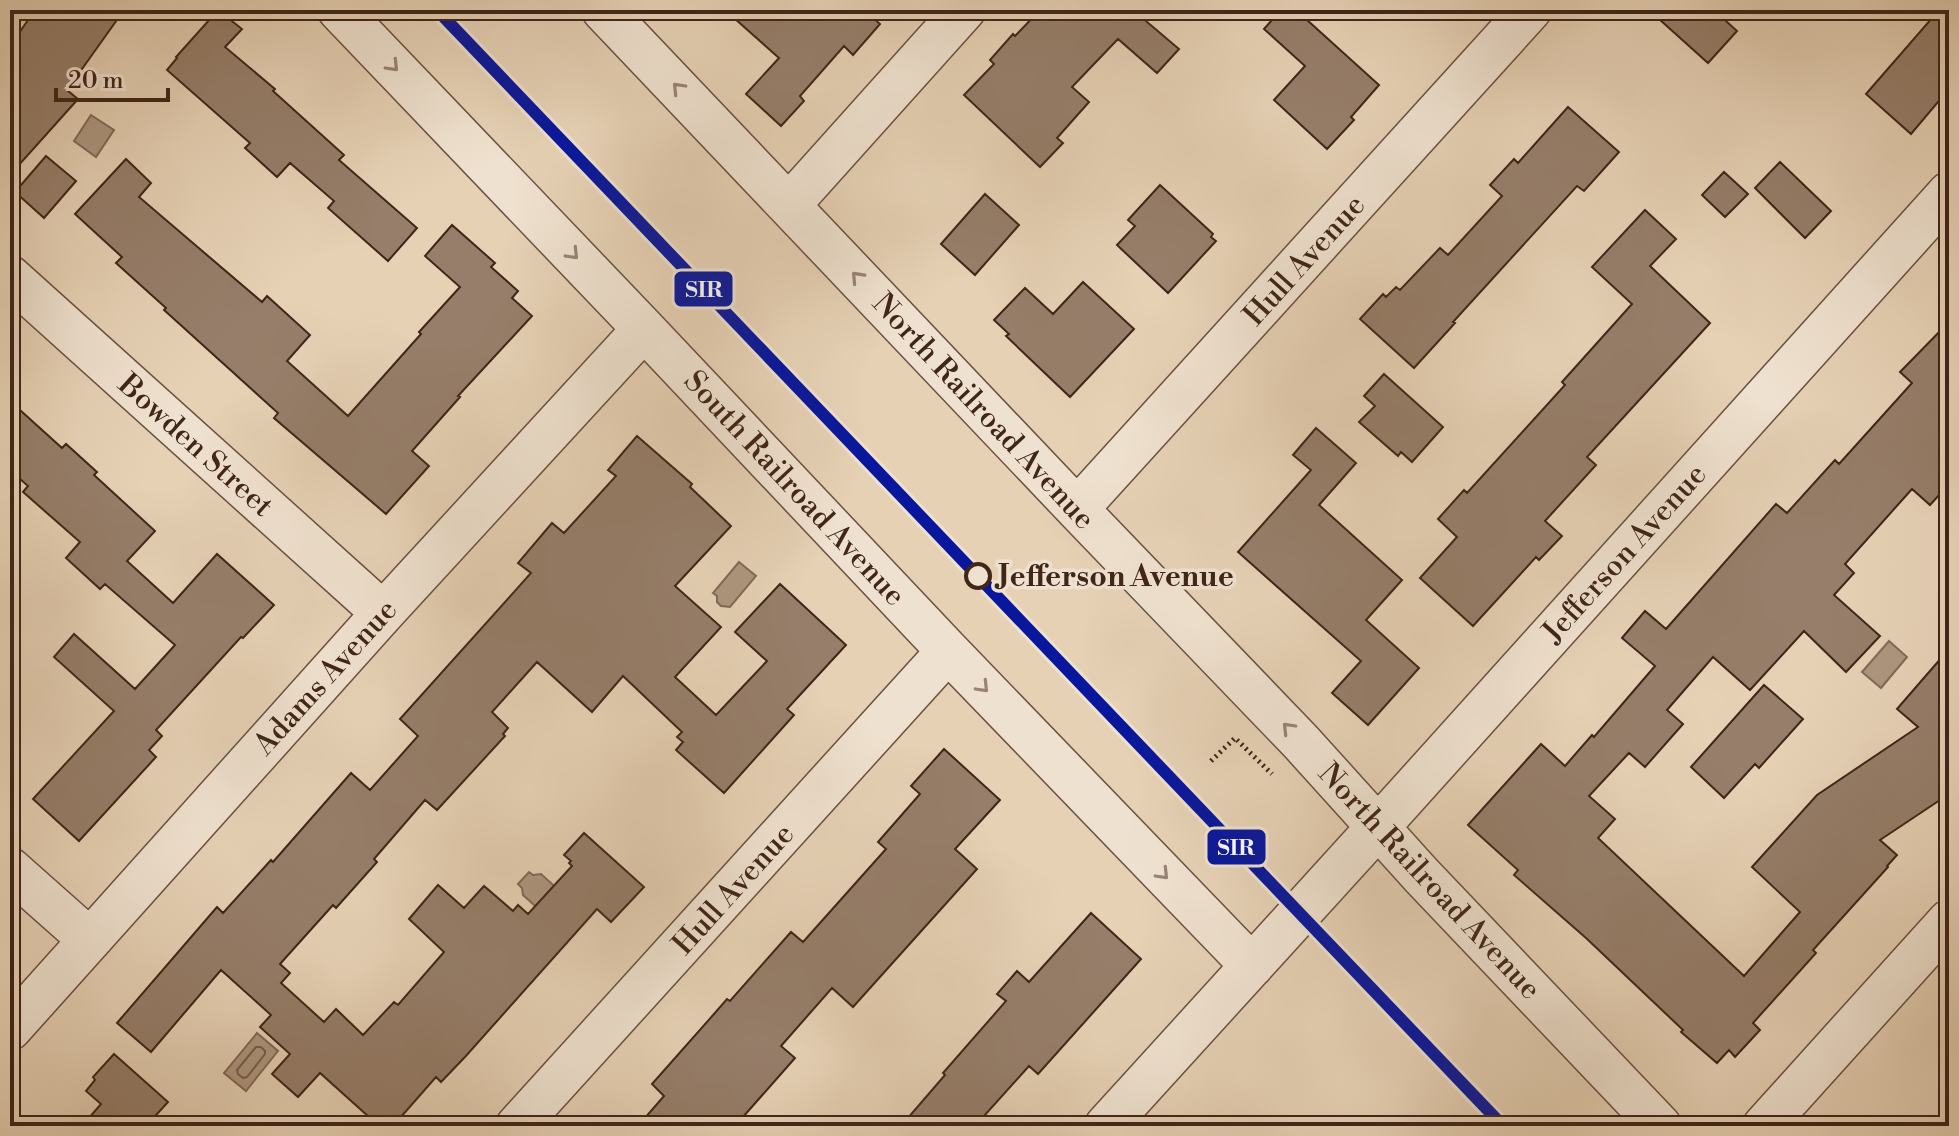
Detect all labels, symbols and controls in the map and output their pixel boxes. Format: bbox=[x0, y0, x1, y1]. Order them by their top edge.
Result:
scale bar bbox=[56, 52, 168, 102]
one-way arrow bbox=[383, 57, 398, 71]
text: 20 m bbox=[68, 66, 124, 96]
one-way arrow bbox=[672, 83, 687, 97]
street label: Hull Avenue bbox=[1236, 187, 1374, 334]
one-way arrow bbox=[563, 245, 578, 259]
line badge: SIR bbox=[673, 270, 734, 308]
one-way arrow bbox=[852, 272, 866, 286]
text: SIR bbox=[685, 277, 723, 304]
street label: North Railroad Avenue bbox=[864, 285, 1103, 538]
street label: South Railroad Avenue bbox=[675, 363, 913, 614]
street label: Bowden Street bbox=[109, 365, 281, 526]
street label: Jefferson Avenue bbox=[1534, 456, 1715, 652]
place label: Jefferson Avenue bbox=[994, 558, 1234, 596]
marker: Jefferson Avenue bbox=[965, 563, 991, 589]
street label: Adams Avenue bbox=[245, 592, 406, 764]
one-way arrow bbox=[973, 677, 987, 692]
one-way arrow bbox=[1283, 723, 1297, 737]
street label: North Railroad Avenue bbox=[1310, 755, 1549, 1008]
street label: Hull Avenue bbox=[665, 816, 803, 963]
line badge: SIR bbox=[1206, 828, 1267, 866]
text: SIR bbox=[1217, 835, 1255, 862]
one-way arrow bbox=[1153, 865, 1168, 879]

